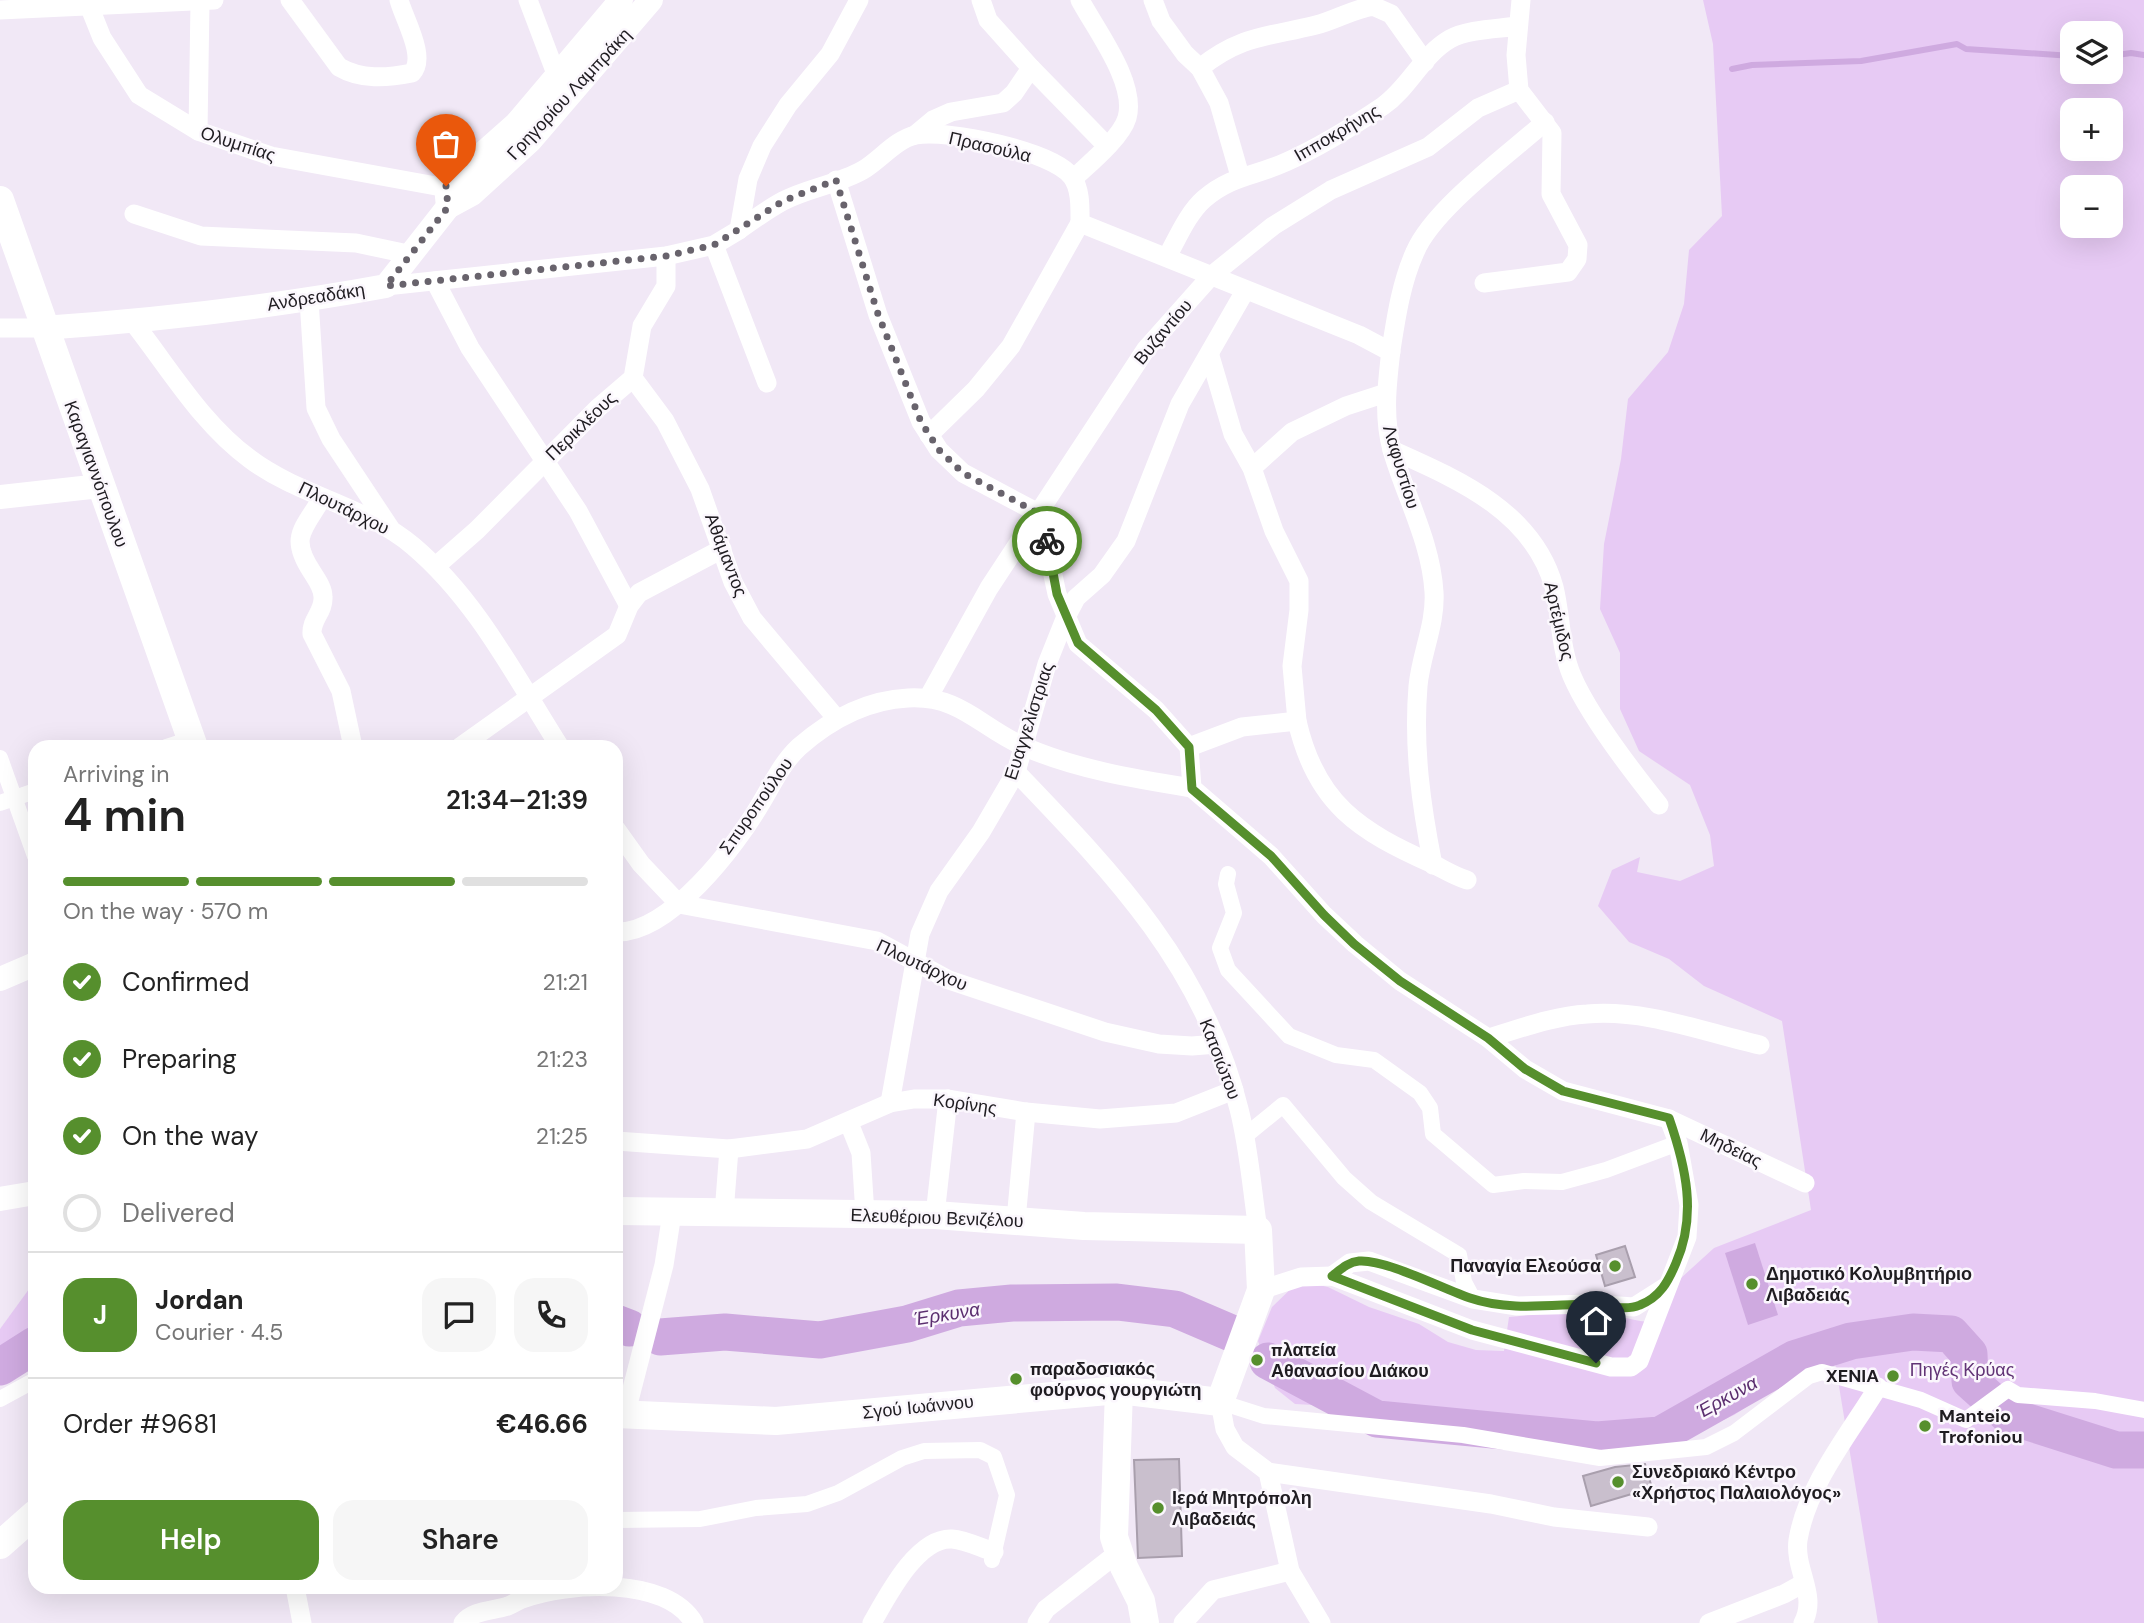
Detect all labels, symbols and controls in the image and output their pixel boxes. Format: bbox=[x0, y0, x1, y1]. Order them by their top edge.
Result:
map controls bbox=[2060, 21, 2123, 238]
button: layers bbox=[2060, 21, 2123, 84]
street label: Γρηγορίου Λαμπράκη bbox=[502, 23, 636, 165]
button: + bbox=[2060, 98, 2123, 161]
street label: Ιπποκρήνης bbox=[1290, 99, 1385, 167]
pin bbox=[416, 114, 476, 186]
street label: Ολυμπίας bbox=[197, 121, 279, 167]
icon: bag bbox=[427, 125, 465, 163]
street label: Πρασούλα bbox=[946, 126, 1034, 168]
button: − bbox=[2060, 175, 2123, 238]
street label: Ανδρεαδάκη bbox=[265, 277, 367, 317]
street label: Βυζαντίου bbox=[1128, 294, 1198, 370]
street label: Περικλέους bbox=[540, 386, 622, 466]
street label: Καραγιαννόπουλου bbox=[58, 397, 134, 551]
street label: Λαφυστίου bbox=[1377, 422, 1425, 512]
street label: Πλουτάρχου bbox=[295, 476, 393, 540]
courier bbox=[1012, 506, 1082, 576]
street label: Αθάμαντος bbox=[699, 510, 753, 601]
icon: bike bbox=[1028, 522, 1066, 560]
street label: Αρτέμιδος bbox=[1538, 579, 1580, 663]
street label: Ευαγγελίστριας bbox=[999, 659, 1059, 783]
street label: Σπυροπούλου bbox=[714, 753, 798, 859]
text: Arriving in bbox=[63, 759, 169, 789]
text: 21:34–21:39 bbox=[446, 783, 588, 817]
text: 4 min bbox=[63, 785, 186, 845]
text: On the way · 570 m bbox=[63, 896, 268, 926]
street label: Πλουτάρχου bbox=[873, 933, 971, 997]
icon: check bbox=[63, 963, 101, 1001]
text: Confirmed bbox=[122, 965, 249, 999]
text: 21:21 bbox=[543, 967, 588, 997]
street label: Κατσιώτου bbox=[1194, 1015, 1246, 1103]
icon: check bbox=[63, 1040, 101, 1078]
text: Preparing bbox=[122, 1042, 237, 1076]
text: 21:23 bbox=[536, 1044, 588, 1074]
street label: Κορίνης bbox=[932, 1088, 999, 1120]
icon: check bbox=[63, 1117, 101, 1155]
text: On the way bbox=[122, 1119, 258, 1153]
text: 21:25 bbox=[536, 1121, 588, 1151]
street label: Μηδείας bbox=[1696, 1123, 1766, 1173]
text: Delivered bbox=[122, 1196, 235, 1230]
street label: Ελευθέριου Βενιζέλου bbox=[850, 1203, 1024, 1233]
place label: Παναγία Ελεούσα bbox=[1450, 1254, 1601, 1278]
marker: Παναγία Ελεούσα bbox=[1607, 1258, 1623, 1274]
place label: Δημοτικό Κολυμβητήριο Λιβαδειάς bbox=[1766, 1262, 1972, 1307]
marker: Δημοτικό Κολυμβητήριο Λιβαδειάς bbox=[1744, 1276, 1760, 1292]
button: chat bbox=[422, 1278, 496, 1352]
button: phone bbox=[514, 1278, 588, 1352]
text: Jordan bbox=[155, 1283, 244, 1317]
pin bbox=[1566, 1291, 1626, 1363]
water label: Έρκυνα bbox=[912, 1296, 983, 1332]
text: J bbox=[93, 1298, 107, 1332]
icon: home bbox=[1577, 1302, 1615, 1340]
text: Courier · 4.5 bbox=[155, 1317, 283, 1347]
place label: πλατεία Αθανασίου Διάκου bbox=[1271, 1338, 1429, 1383]
marker: πλατεία Αθανασίου Διάκου bbox=[1249, 1352, 1265, 1368]
place label: παραδοσιακός φούρνος γουργιώτη bbox=[1030, 1357, 1201, 1402]
park label: Πηγές Κρύας bbox=[1910, 1358, 2015, 1382]
place label: XENIA bbox=[1826, 1364, 1879, 1388]
marker: XENIA bbox=[1885, 1368, 1901, 1384]
water label: Έρκυνα bbox=[1692, 1369, 1763, 1424]
marker: παραδοσιακός φούρνος γουργιώτη bbox=[1008, 1371, 1024, 1387]
street label: Σγού Ιωάννου bbox=[861, 1389, 975, 1425]
place label: Manteio Trofoniou bbox=[1939, 1404, 2023, 1449]
text: Order #9681 bbox=[63, 1407, 217, 1441]
text: €46.66 bbox=[496, 1407, 588, 1441]
marker: Manteio Trofoniou bbox=[1917, 1418, 1933, 1434]
place label: Συνεδριακό Κέντρο «Χρήστος Παλαιολόγος» bbox=[1632, 1460, 1841, 1505]
marker: Συνεδριακό Κέντρο «Χρήστος Παλαιολόγος» bbox=[1610, 1474, 1626, 1490]
place label: Ιερά Μητρόπολη Λιβαδειάς bbox=[1172, 1486, 1312, 1531]
button: Help bbox=[63, 1500, 319, 1580]
button: Share bbox=[333, 1500, 588, 1580]
marker: Ιερά Μητρόπολη Λιβαδειάς bbox=[1150, 1500, 1166, 1516]

